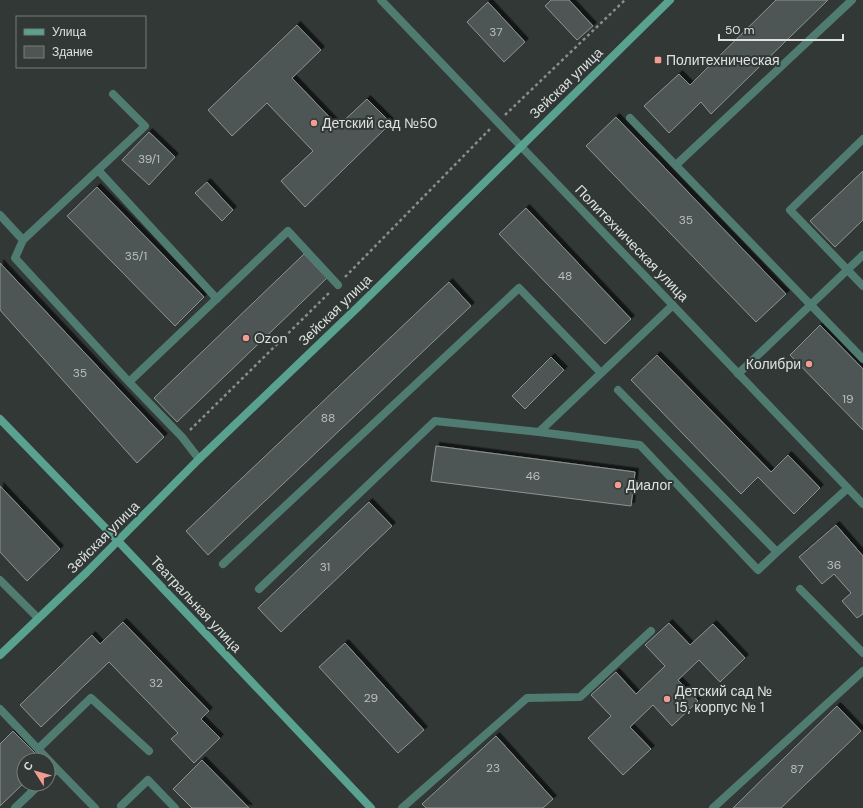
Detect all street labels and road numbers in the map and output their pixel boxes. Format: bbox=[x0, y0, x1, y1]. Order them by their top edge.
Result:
street label: Зейская улица bbox=[526, 43, 607, 122]
street label: Политехническая улица bbox=[571, 181, 693, 305]
street label: Зейская улица bbox=[295, 270, 376, 349]
street label: Зейская улица bbox=[63, 497, 143, 577]
street label: Театральная улица bbox=[147, 552, 246, 656]

